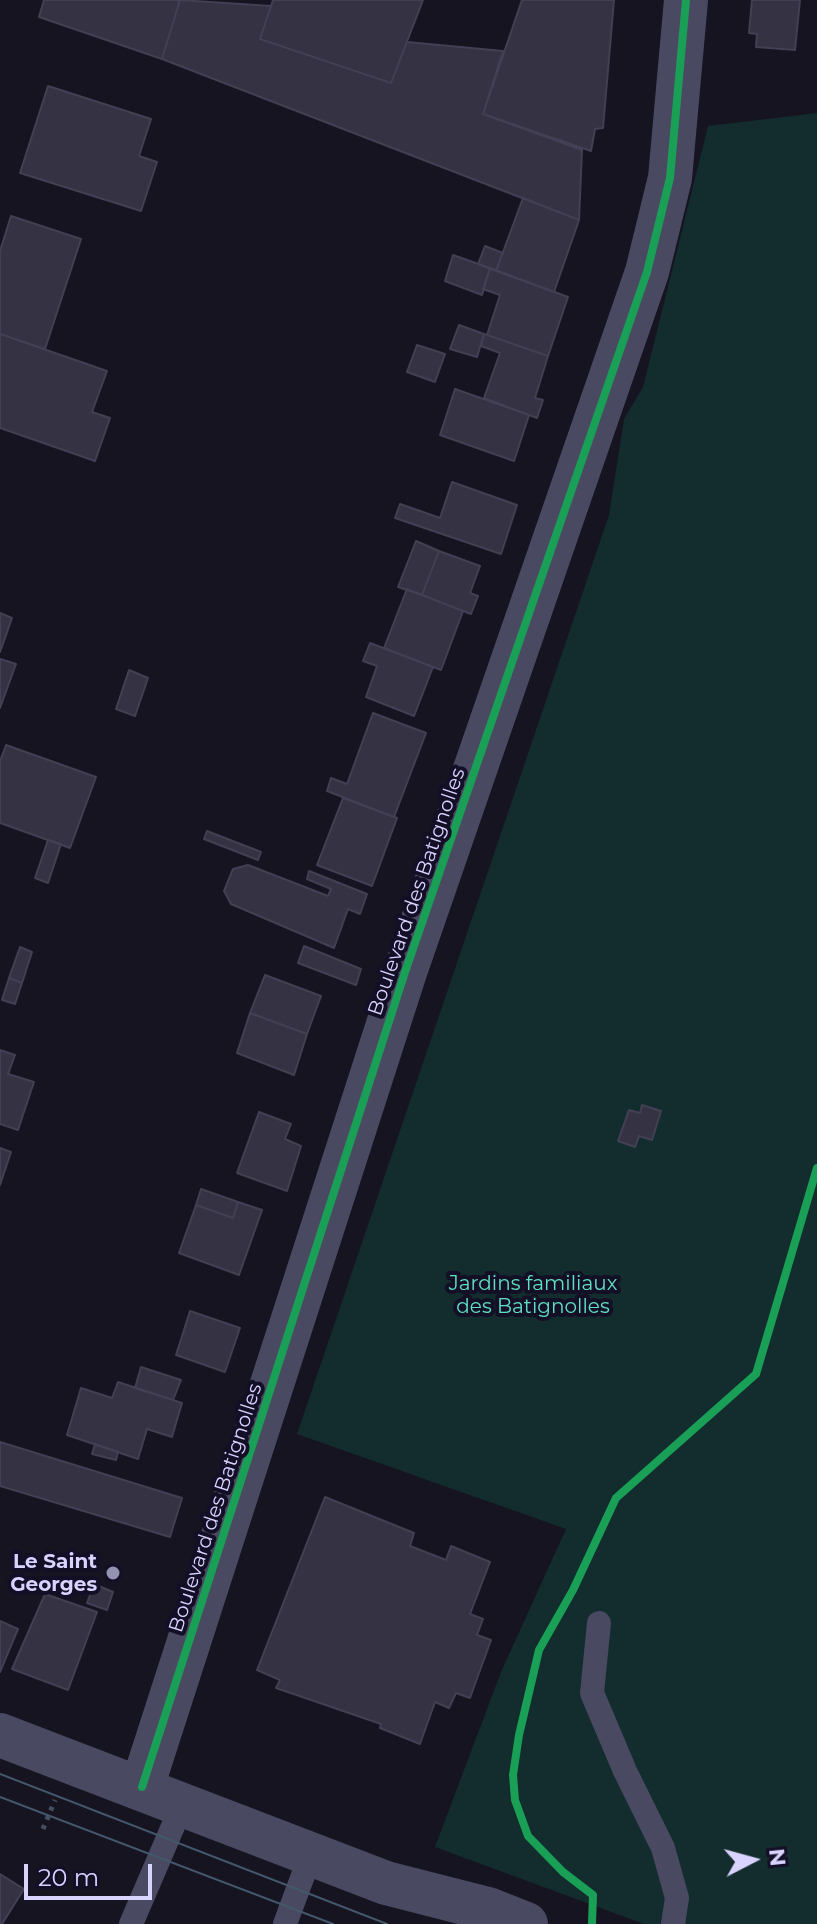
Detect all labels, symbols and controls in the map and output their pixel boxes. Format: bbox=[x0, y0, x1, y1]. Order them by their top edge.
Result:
street label: Boulevard des Batignolles bbox=[363, 765, 471, 1019]
park label: Jardins familiaux des Batignolles bbox=[449, 1272, 617, 1319]
street label: Boulevard des Batignolles bbox=[164, 1380, 268, 1636]
place label: Le Saint Georges bbox=[10, 1550, 97, 1597]
marker: Le Saint Georges bbox=[104, 1564, 122, 1582]
north arrow bbox=[713, 1820, 793, 1900]
text: N bbox=[763, 1847, 792, 1868]
scale bar bbox=[28, 1848, 156, 1898]
text: 20 m bbox=[38, 1863, 99, 1892]

